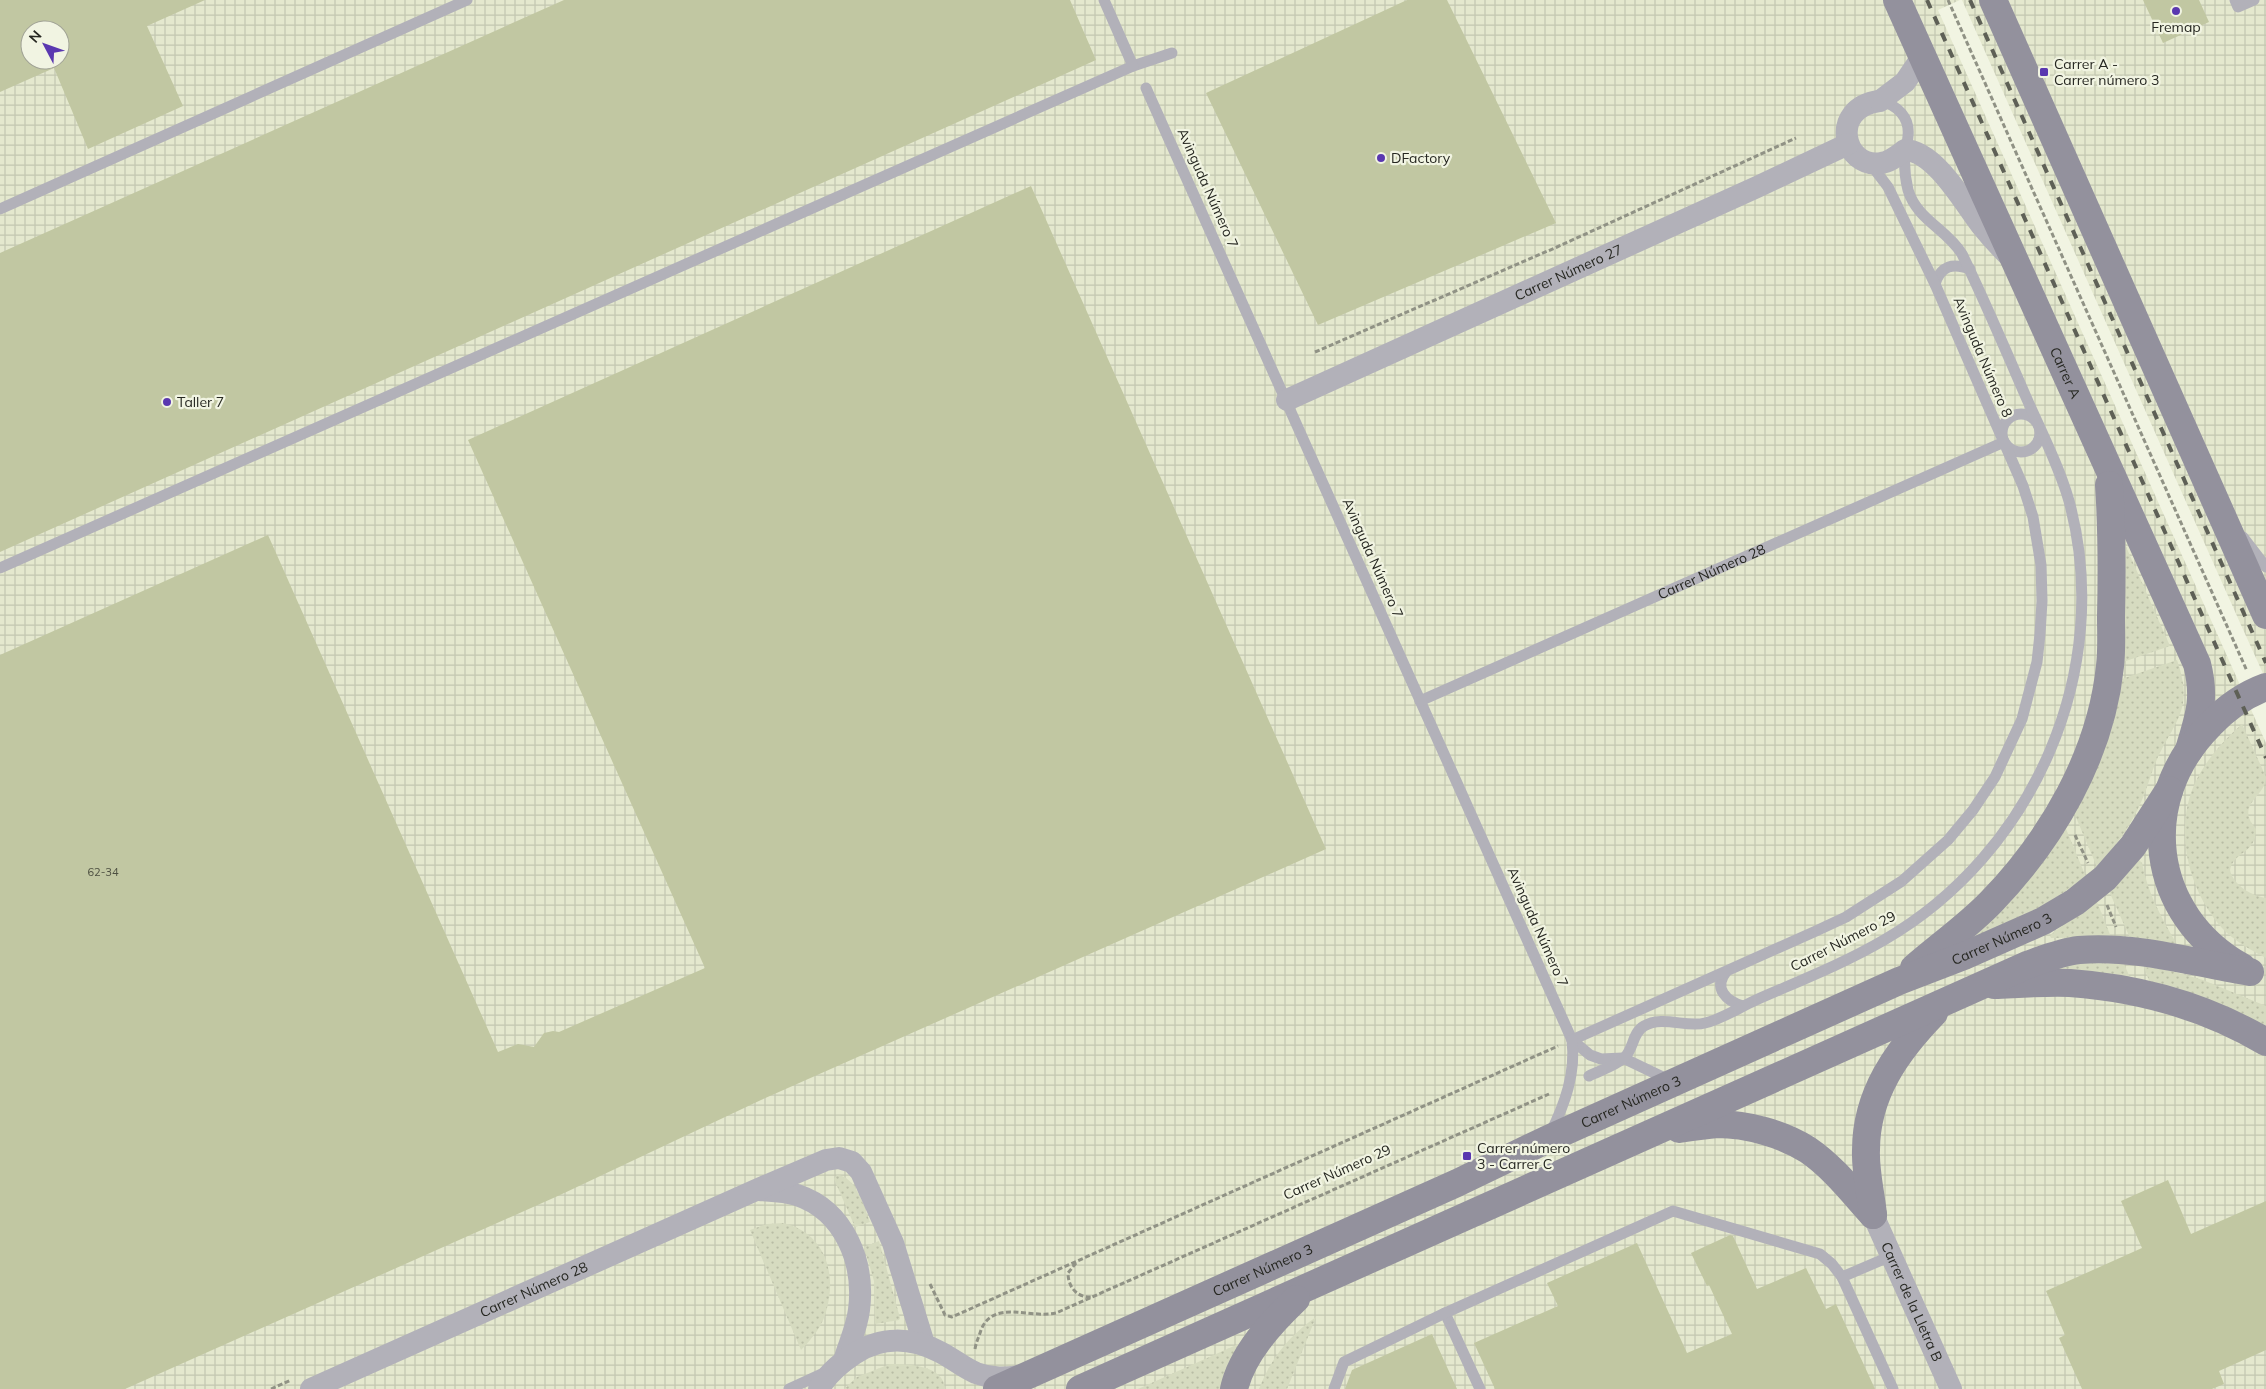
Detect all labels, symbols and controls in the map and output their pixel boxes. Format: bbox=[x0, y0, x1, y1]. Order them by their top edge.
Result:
marker: Fremap bbox=[2170, 5, 2182, 17]
place label: Fremap bbox=[2151, 18, 2201, 36]
north arrow bbox=[20, 20, 70, 70]
text: N bbox=[25, 27, 45, 46]
place label: Carrer A - Carrer número 3 bbox=[2054, 55, 2159, 89]
marker: Carrer A - Carrer número 3 bbox=[2038, 66, 2050, 78]
street label: Avinguda Número 7 bbox=[1173, 125, 1243, 251]
place label: DFactory bbox=[1391, 149, 1451, 167]
marker: DFactory bbox=[1375, 152, 1387, 164]
street label: Carrer Número 27 bbox=[1512, 240, 1625, 305]
street label: Avinguda Número 8 bbox=[1949, 294, 2017, 420]
street label: Carrer A bbox=[2046, 344, 2085, 402]
place label: Taller 7 bbox=[177, 393, 224, 411]
marker: Taller 7 bbox=[161, 396, 173, 408]
street label: Avinguda Número 7 bbox=[1338, 495, 1408, 621]
street label: Carrer Número 28 bbox=[1655, 540, 1768, 603]
street label: Avinguda Número 7 bbox=[1503, 864, 1573, 990]
house number: 62-34 bbox=[87, 865, 119, 879]
street label: Carrer Número 29 bbox=[1787, 907, 1899, 975]
street label: Carrer Número 3 bbox=[1949, 909, 2055, 969]
street label: Carrer Número 3 bbox=[1578, 1071, 1684, 1132]
place label: Carrer número 3 - Carrer C bbox=[1477, 1139, 1570, 1173]
street label: Carrer Número 29 bbox=[1280, 1140, 1394, 1204]
marker: Carrer número 3 - Carrer C bbox=[1461, 1150, 1473, 1162]
street label: Carrer de la Lletra B bbox=[1877, 1239, 1947, 1364]
street label: Carrer Número 3 bbox=[1210, 1240, 1315, 1300]
street label: Carrer Número 28 bbox=[477, 1257, 590, 1321]

